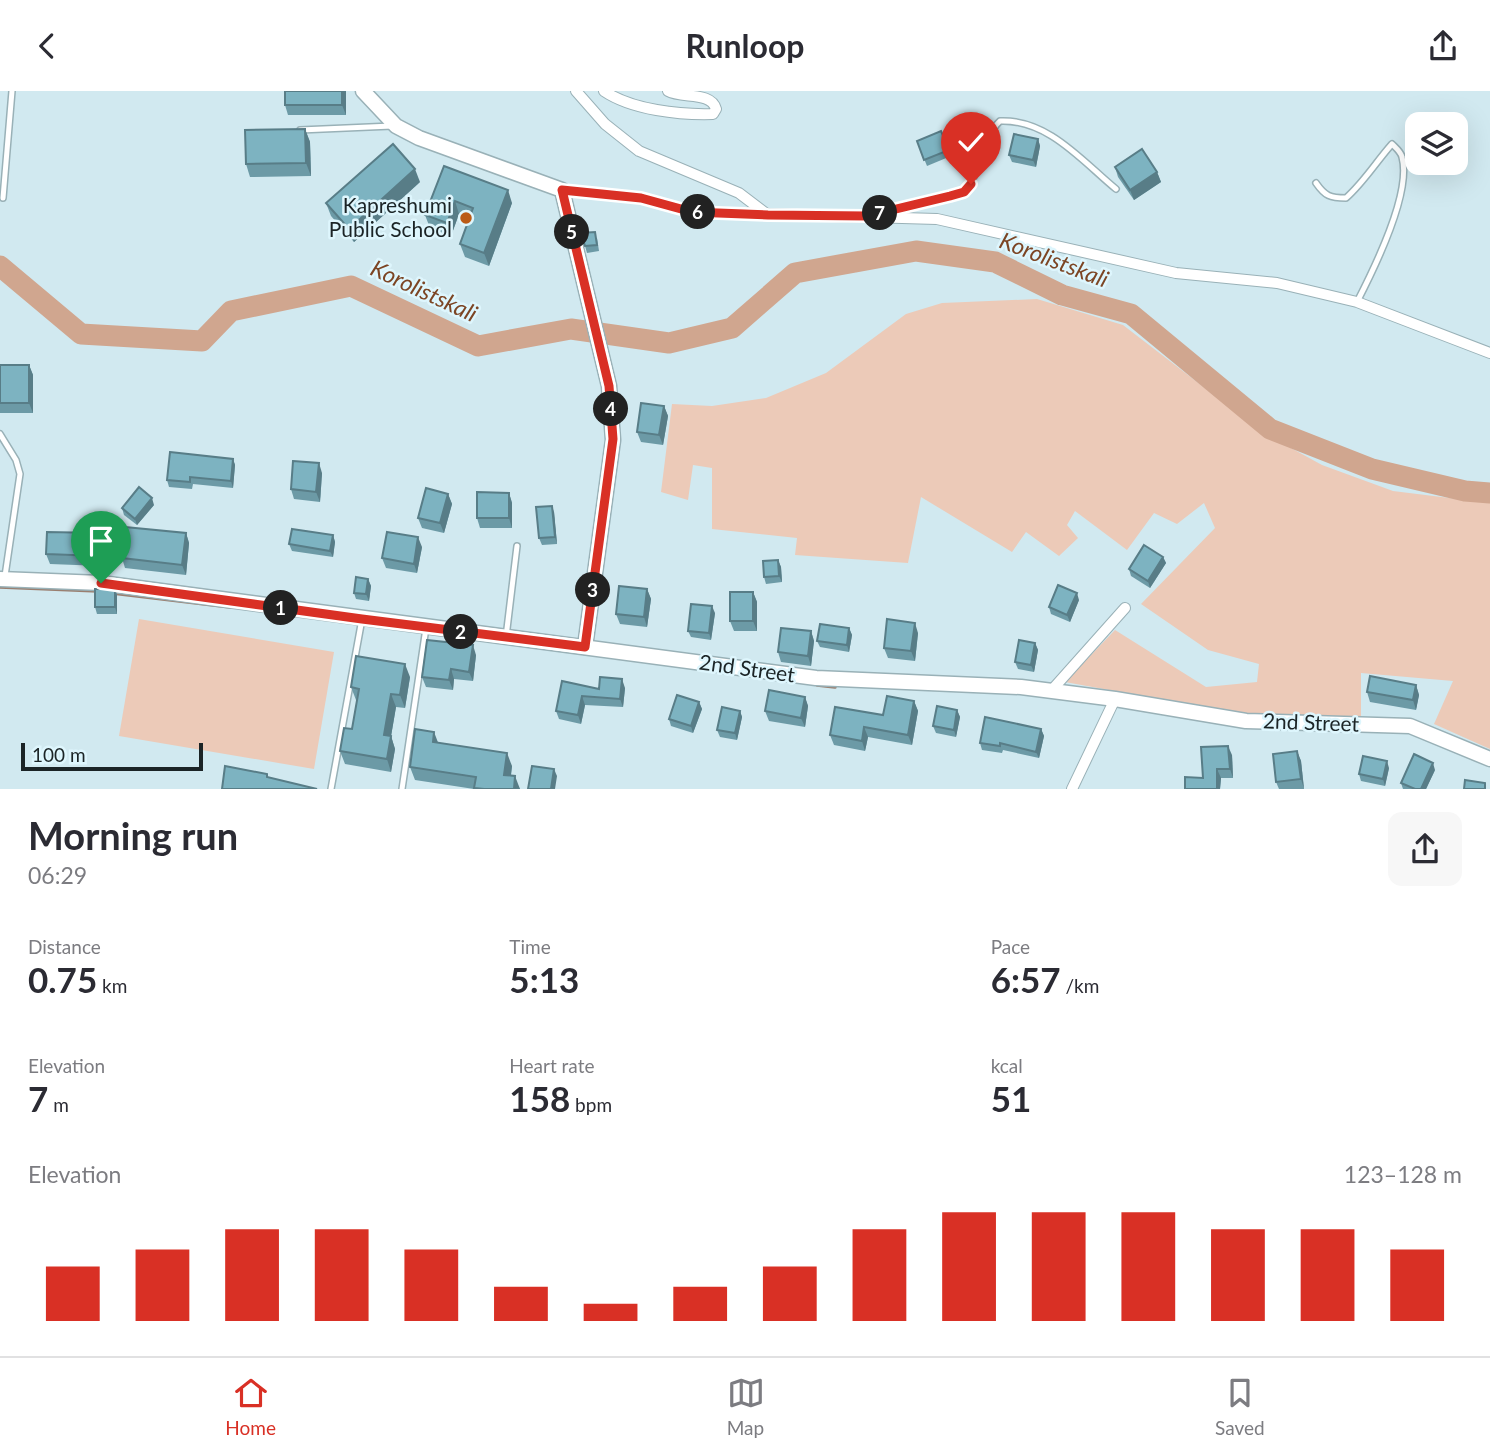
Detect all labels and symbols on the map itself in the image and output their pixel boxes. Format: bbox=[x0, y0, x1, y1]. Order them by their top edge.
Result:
pin bbox=[941, 112, 1001, 184]
place label: Kapreshumi Public School bbox=[329, 192, 452, 241]
pin: 6 bbox=[680, 195, 716, 229]
pin: 7 bbox=[862, 195, 898, 231]
marker: Kapreshumi Public School bbox=[458, 210, 474, 226]
pin: 5 bbox=[554, 215, 590, 249]
water label: Korolistskali bbox=[996, 226, 1113, 293]
water label: Korolistskali bbox=[367, 253, 482, 327]
pin: 4 bbox=[594, 391, 628, 427]
pin bbox=[71, 511, 131, 583]
pin: 3 bbox=[576, 573, 610, 607]
pin: 1 bbox=[264, 591, 298, 625]
pin: 2 bbox=[444, 615, 478, 649]
street label: 2nd Street bbox=[698, 648, 797, 687]
street label: 2nd Street bbox=[1262, 707, 1360, 736]
scale bar bbox=[21, 740, 203, 772]

